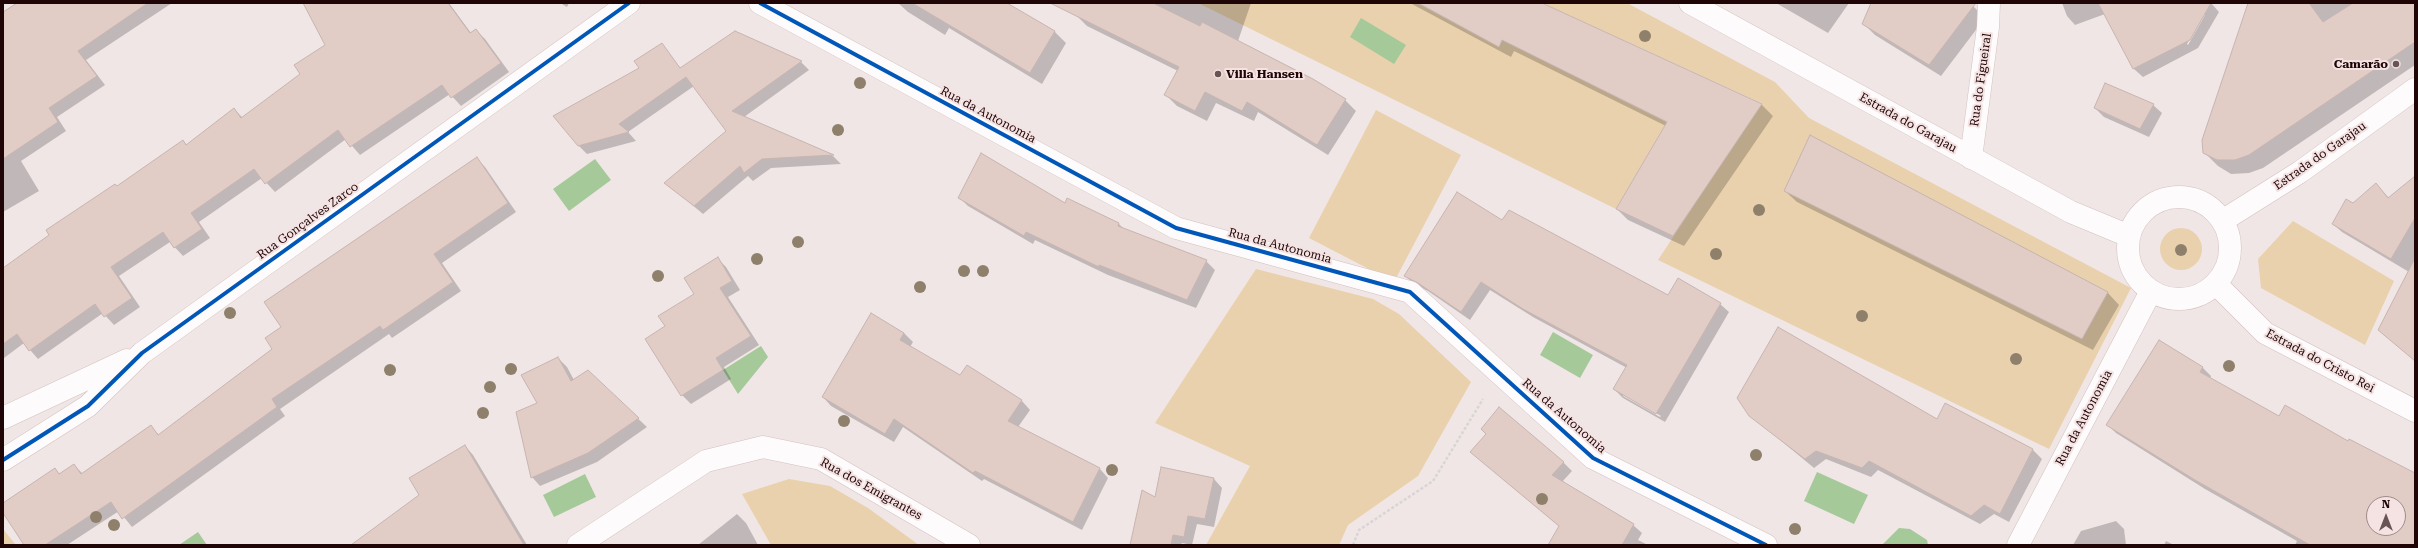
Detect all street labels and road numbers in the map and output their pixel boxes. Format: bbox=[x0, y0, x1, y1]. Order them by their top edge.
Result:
street label: Rua do Figueiral bbox=[1967, 32, 1995, 128]
street label: Rua da Autonomia bbox=[938, 84, 1038, 146]
street label: Estrada do Garajau bbox=[1857, 90, 1959, 156]
street label: Estrada do Garajau bbox=[2271, 119, 2369, 193]
street label: Rua Gonçalves Zarco bbox=[255, 179, 361, 263]
street label: Rua da Autonomia bbox=[1227, 225, 1333, 267]
street label: Estrada do Cristo Rei bbox=[2263, 326, 2377, 396]
street label: Rua da Autonomia bbox=[2053, 368, 2115, 468]
street label: Rua da Autonomia bbox=[1519, 376, 1609, 456]
street label: Rua dos Emigrantes bbox=[818, 455, 924, 523]

